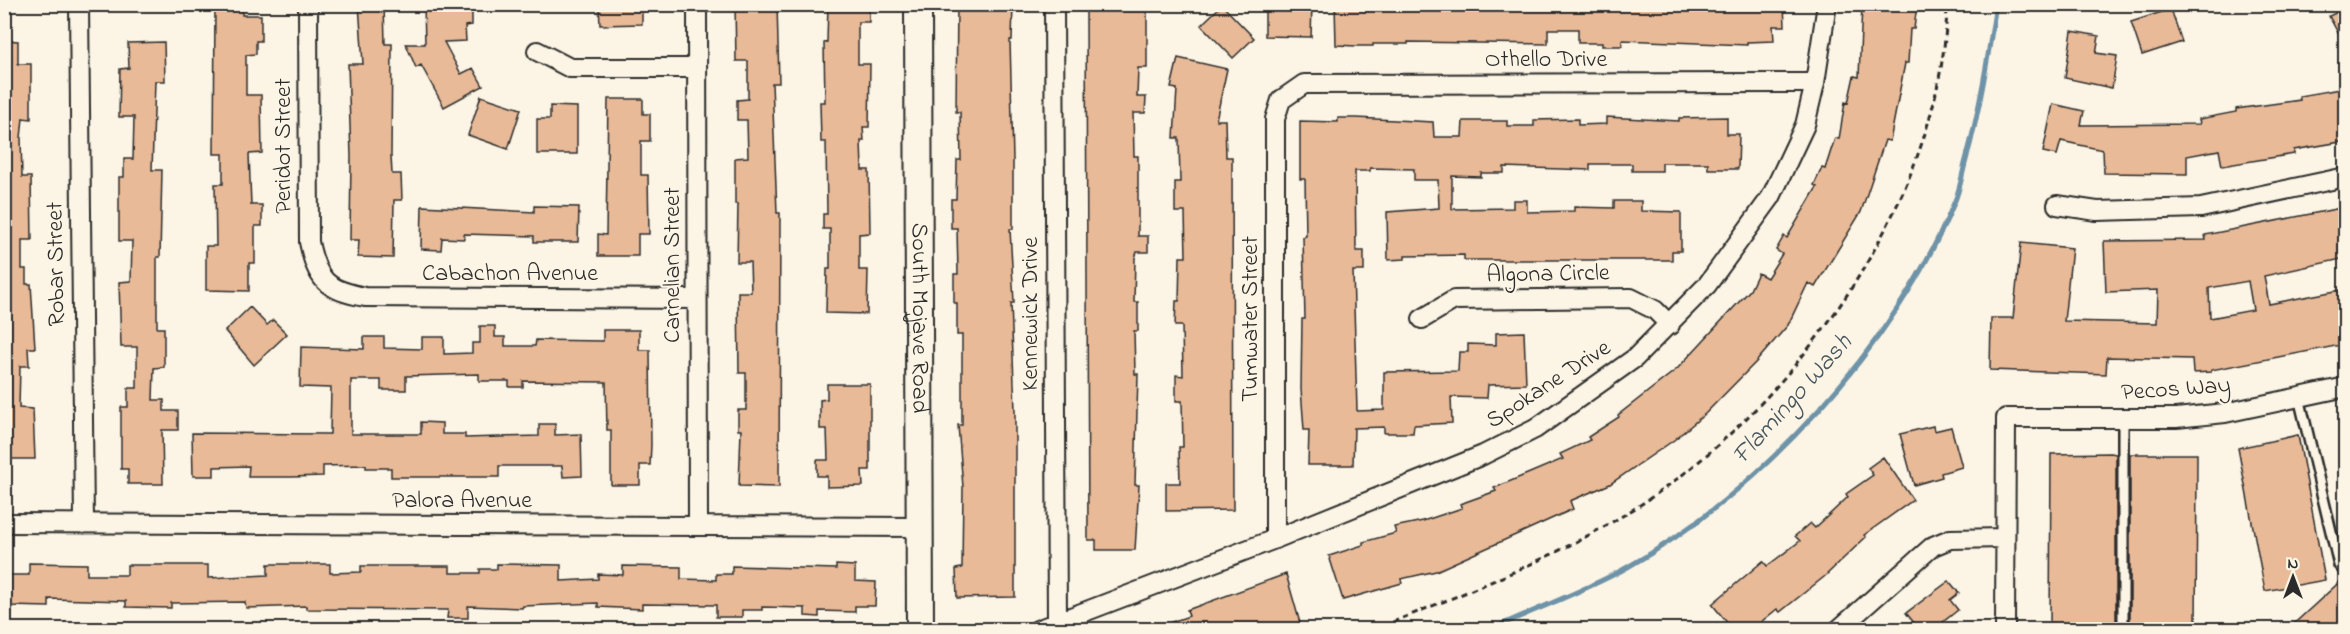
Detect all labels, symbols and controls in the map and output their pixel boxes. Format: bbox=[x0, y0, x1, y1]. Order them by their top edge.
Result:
street label: Othello Drive bbox=[1485, 43, 1608, 78]
street label: Peridot Street bbox=[267, 78, 302, 214]
street label: Carnelian Street bbox=[656, 187, 691, 343]
street label: Robar Street bbox=[38, 201, 76, 327]
street label: South Mojave Road bbox=[901, 223, 937, 414]
street label: Tumwater Street bbox=[1234, 236, 1269, 402]
street label: Kennewick Drive bbox=[1014, 237, 1049, 391]
street label: Algona Circle bbox=[1486, 256, 1610, 294]
street label: Cabachon Avenue bbox=[422, 257, 598, 292]
water label: Flamingo Wash bbox=[1724, 326, 1863, 474]
street label: Spokane Drive bbox=[1480, 331, 1618, 438]
street label: Pecos Way bbox=[2120, 369, 2232, 412]
street label: Palora Avenue bbox=[392, 484, 532, 519]
north arrow bbox=[2263, 547, 2323, 607]
text: N bbox=[2288, 552, 2299, 576]

